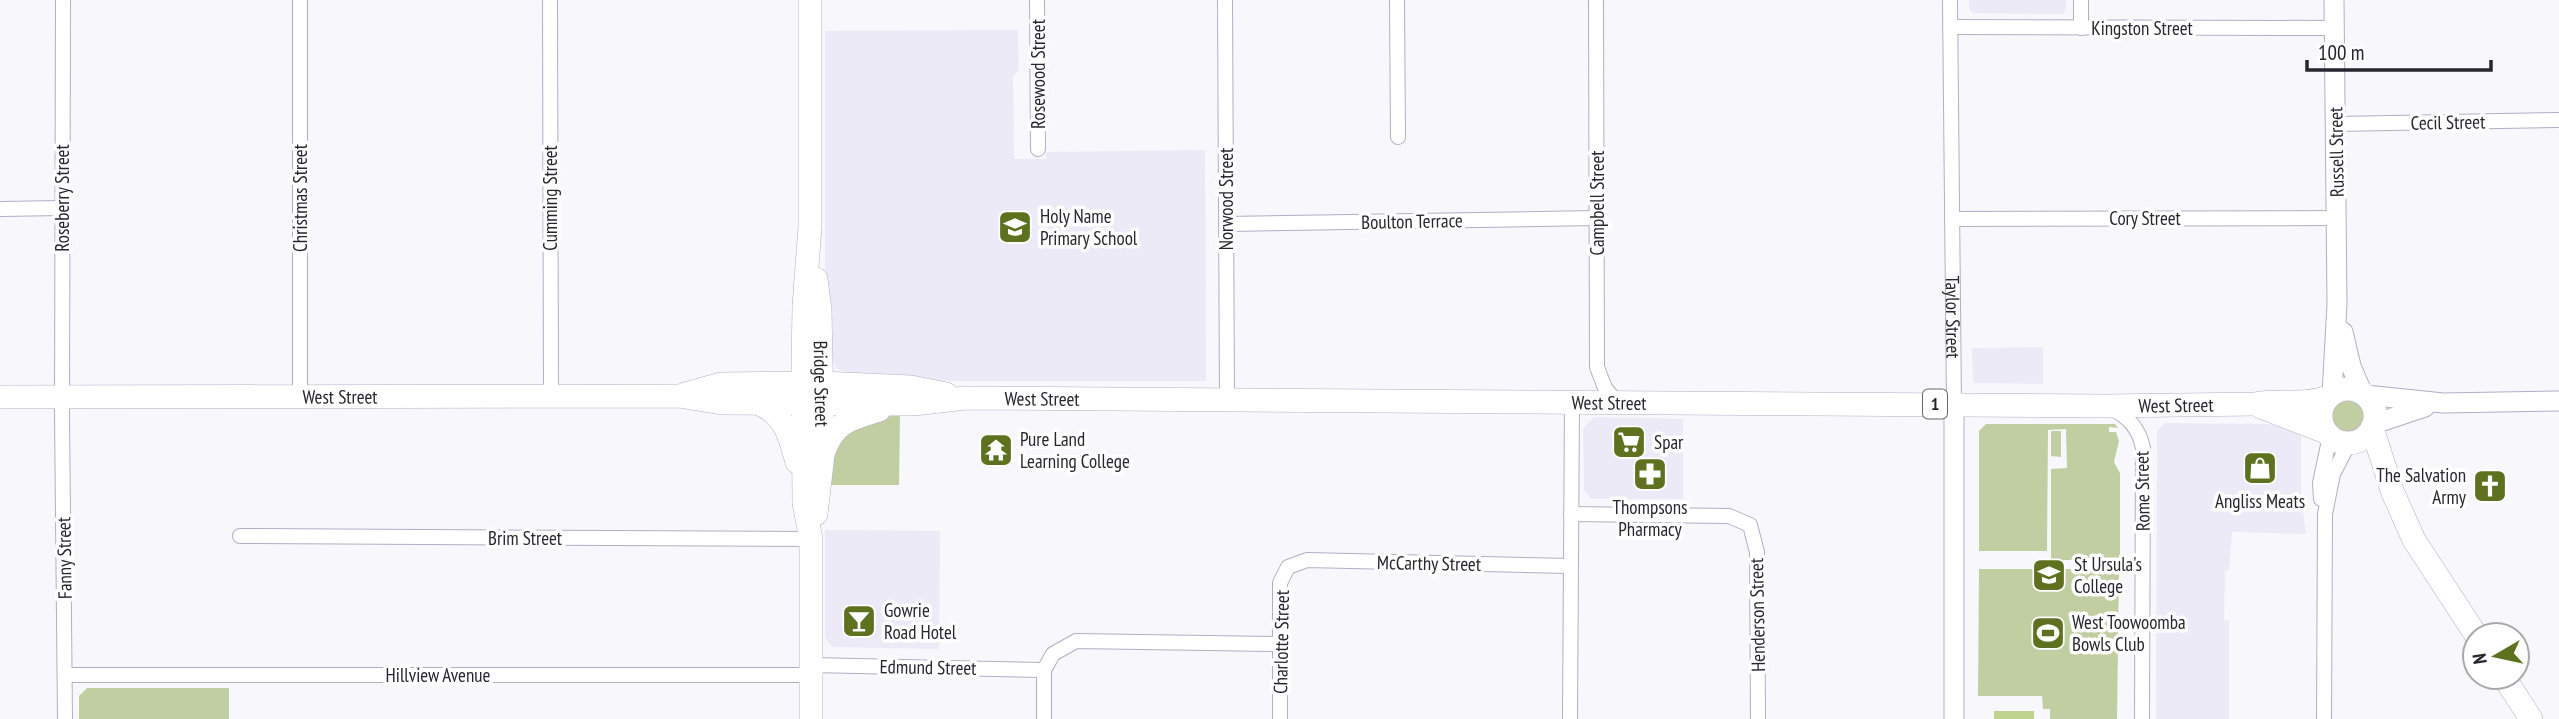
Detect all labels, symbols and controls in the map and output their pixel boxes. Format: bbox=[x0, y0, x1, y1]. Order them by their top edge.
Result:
street label: Kingston Street bbox=[2091, 16, 2193, 40]
street label: Rosewood Street bbox=[1026, 18, 1050, 129]
scale bar bbox=[2307, 28, 2491, 72]
text: 100 m bbox=[2318, 39, 2364, 66]
street label: Russell Street bbox=[2323, 106, 2349, 197]
street label: Cecil Street bbox=[2411, 109, 2486, 135]
street label: Christmas Street bbox=[288, 143, 312, 252]
street label: Roseberry Street bbox=[50, 144, 74, 252]
street label: Cumming Street bbox=[538, 144, 562, 251]
street label: Norwood Street bbox=[1214, 147, 1238, 250]
street label: Campbell Street bbox=[1585, 150, 1609, 256]
place label: Holy Name Primary School bbox=[1040, 204, 1138, 250]
street label: Cory Street bbox=[2109, 206, 2182, 230]
school or university icon: Holy Name Primary School bbox=[996, 208, 1034, 246]
street label: Boulton Terrace bbox=[1361, 208, 1463, 234]
street label: Taylor Street bbox=[1941, 275, 1966, 359]
street label: Bridge Street bbox=[809, 340, 834, 428]
street label: West Street bbox=[302, 384, 378, 409]
street label: West Street bbox=[1004, 386, 1080, 411]
street label: West Street bbox=[1571, 390, 1647, 415]
road number: 1 bbox=[1923, 390, 1947, 418]
street label: West Street bbox=[2138, 393, 2214, 418]
supermarket icon: Spar bbox=[1610, 423, 1648, 461]
place label: Pure Land Learning College bbox=[1020, 427, 1130, 473]
place label: Spar bbox=[1654, 430, 1684, 454]
temple icon: Pure Land Learning College bbox=[977, 431, 1015, 469]
shop icon: Angliss Meats bbox=[2241, 449, 2279, 487]
street label: Rome Street bbox=[2129, 450, 2155, 531]
pharmacy icon: Thompsons Pharmacy bbox=[1631, 455, 1669, 493]
place label: The Salvation Army bbox=[2376, 463, 2467, 509]
church icon: The Salvation Army bbox=[2471, 467, 2509, 505]
place label: Angliss Meats bbox=[2215, 489, 2305, 513]
place label: Thompsons Pharmacy bbox=[1612, 495, 1688, 541]
street label: Fanny Street bbox=[51, 516, 77, 599]
street label: Brim Street bbox=[488, 526, 563, 550]
street label: McCarthy Street bbox=[1377, 550, 1482, 576]
place label: St Ursula's College bbox=[2074, 552, 2142, 598]
school or university icon: St Ursula's College bbox=[2030, 556, 2068, 594]
street label: Henderson Street bbox=[1744, 557, 1770, 672]
street label: Charlotte Street bbox=[1268, 589, 1294, 694]
place label: Gowrie Road Hotel bbox=[884, 598, 957, 644]
bar icon: Gowrie Road Hotel bbox=[840, 602, 878, 640]
place label: West Toowoomba Bowls Club bbox=[2072, 610, 2186, 656]
sports icon: West Toowoomba Bowls Club bbox=[2029, 614, 2067, 652]
north arrow bbox=[2461, 621, 2531, 691]
text: N bbox=[2467, 652, 2492, 666]
street label: Edmund Street bbox=[879, 654, 977, 680]
street label: Hillview Avenue bbox=[386, 663, 491, 687]

